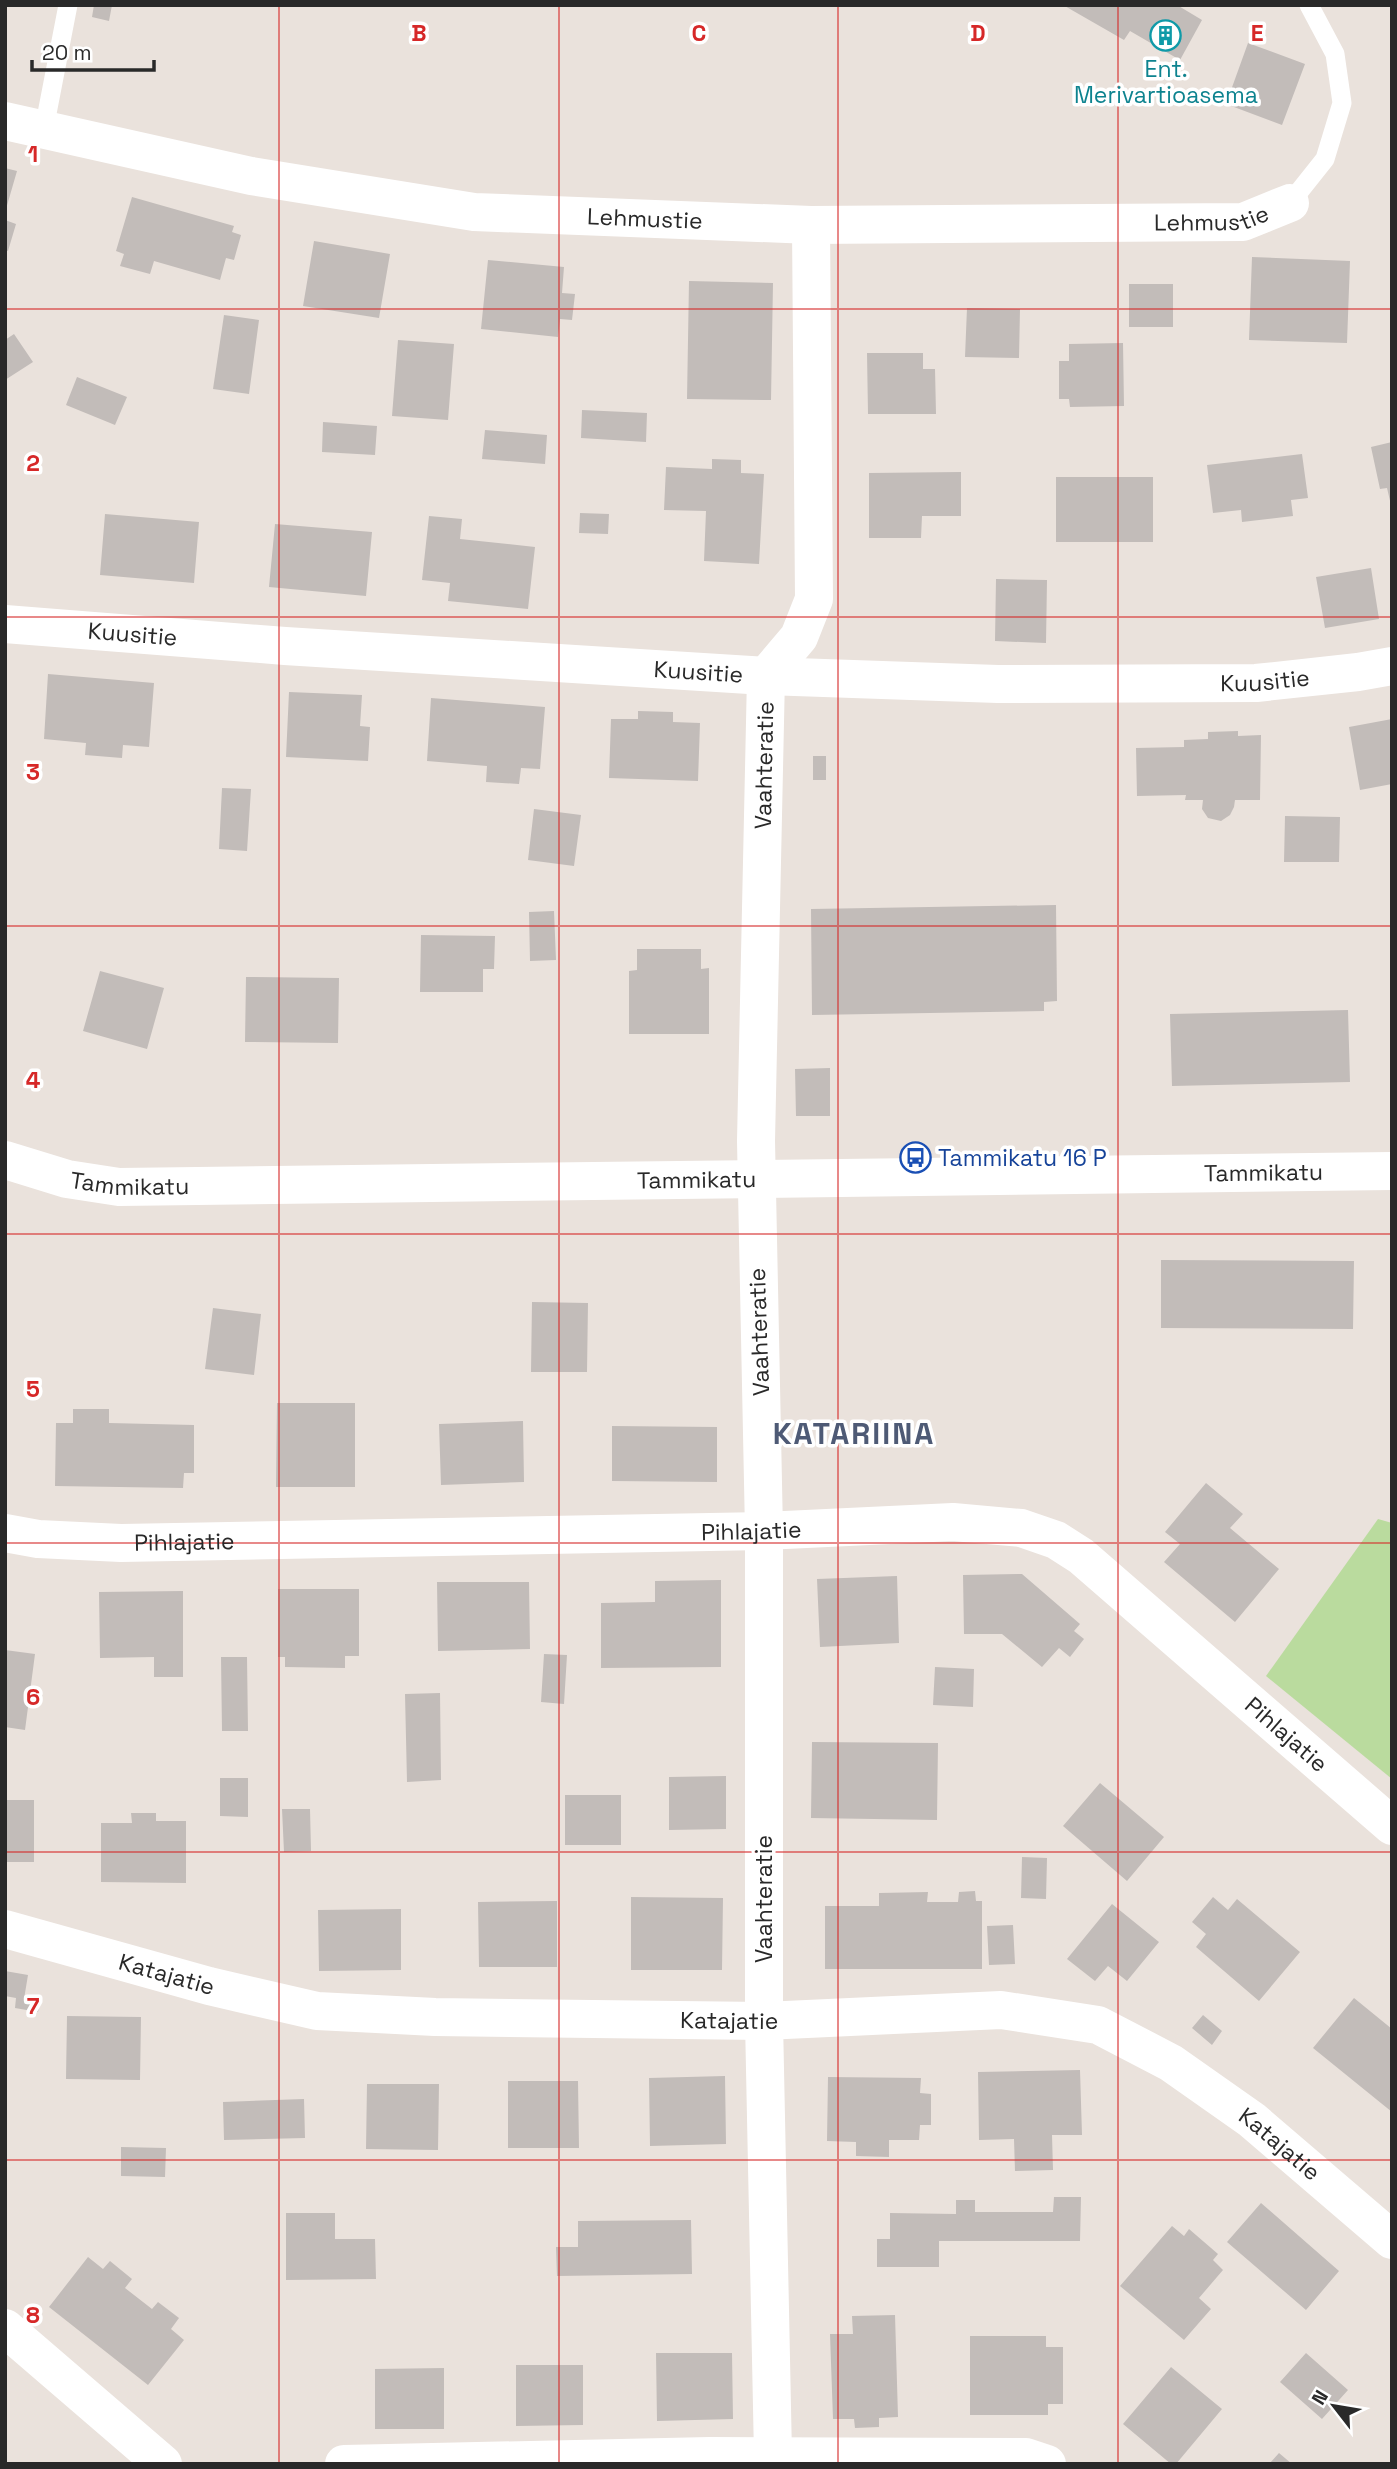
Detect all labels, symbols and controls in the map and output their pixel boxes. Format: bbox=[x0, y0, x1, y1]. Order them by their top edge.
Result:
text: B bbox=[411, 18, 427, 48]
text: C bbox=[692, 18, 706, 48]
text: D bbox=[970, 18, 986, 48]
building icon: Ent. Merivartioasema bbox=[1149, 18, 1183, 52]
text: E bbox=[1251, 18, 1263, 48]
scale bar bbox=[32, 28, 154, 72]
text: 20 m bbox=[42, 39, 92, 66]
place label: Ent. Merivartioasema bbox=[1074, 54, 1258, 110]
text: 1 bbox=[28, 139, 38, 169]
street label: Lehmustie bbox=[1154, 198, 1273, 238]
street label: Lehmustie bbox=[587, 201, 703, 236]
text: 2 bbox=[26, 448, 40, 478]
street label: Kuusitie bbox=[87, 616, 178, 652]
street label: Kuusitie bbox=[653, 654, 744, 690]
street label: Kuusitie bbox=[1220, 662, 1311, 698]
street label: Vaahteratie bbox=[748, 701, 780, 830]
text: 3 bbox=[26, 757, 40, 787]
text: 4 bbox=[26, 1065, 41, 1095]
bus stop icon: Tammikatu 16 P bbox=[898, 1141, 932, 1175]
place label: Tammikatu 16 P bbox=[938, 1143, 1107, 1173]
street label: Tammikatu bbox=[1204, 1157, 1323, 1188]
street label: Tammikatu bbox=[637, 1164, 756, 1195]
street label: Tammikatu bbox=[68, 1165, 189, 1202]
street label: Vaahteratie bbox=[742, 1267, 776, 1397]
text: 5 bbox=[26, 1374, 40, 1404]
district label: KATARIINA bbox=[773, 1414, 935, 1453]
street label: Pihlajatie bbox=[701, 1514, 802, 1547]
street label: Pihlajatie bbox=[134, 1526, 235, 1558]
text: 6 bbox=[26, 1682, 40, 1712]
street label: Pihlajatie bbox=[1239, 1690, 1334, 1779]
street label: Vaahteratie bbox=[749, 1835, 779, 1963]
street label: Katajatie bbox=[115, 1947, 218, 2002]
text: 7 bbox=[27, 1991, 40, 2021]
street label: Katajatie bbox=[680, 2005, 779, 2036]
street label: Katajatie bbox=[1233, 2100, 1327, 2187]
text: 8 bbox=[26, 2300, 40, 2330]
north arrow bbox=[1299, 2371, 1369, 2441]
text: N bbox=[1306, 2386, 1334, 2409]

